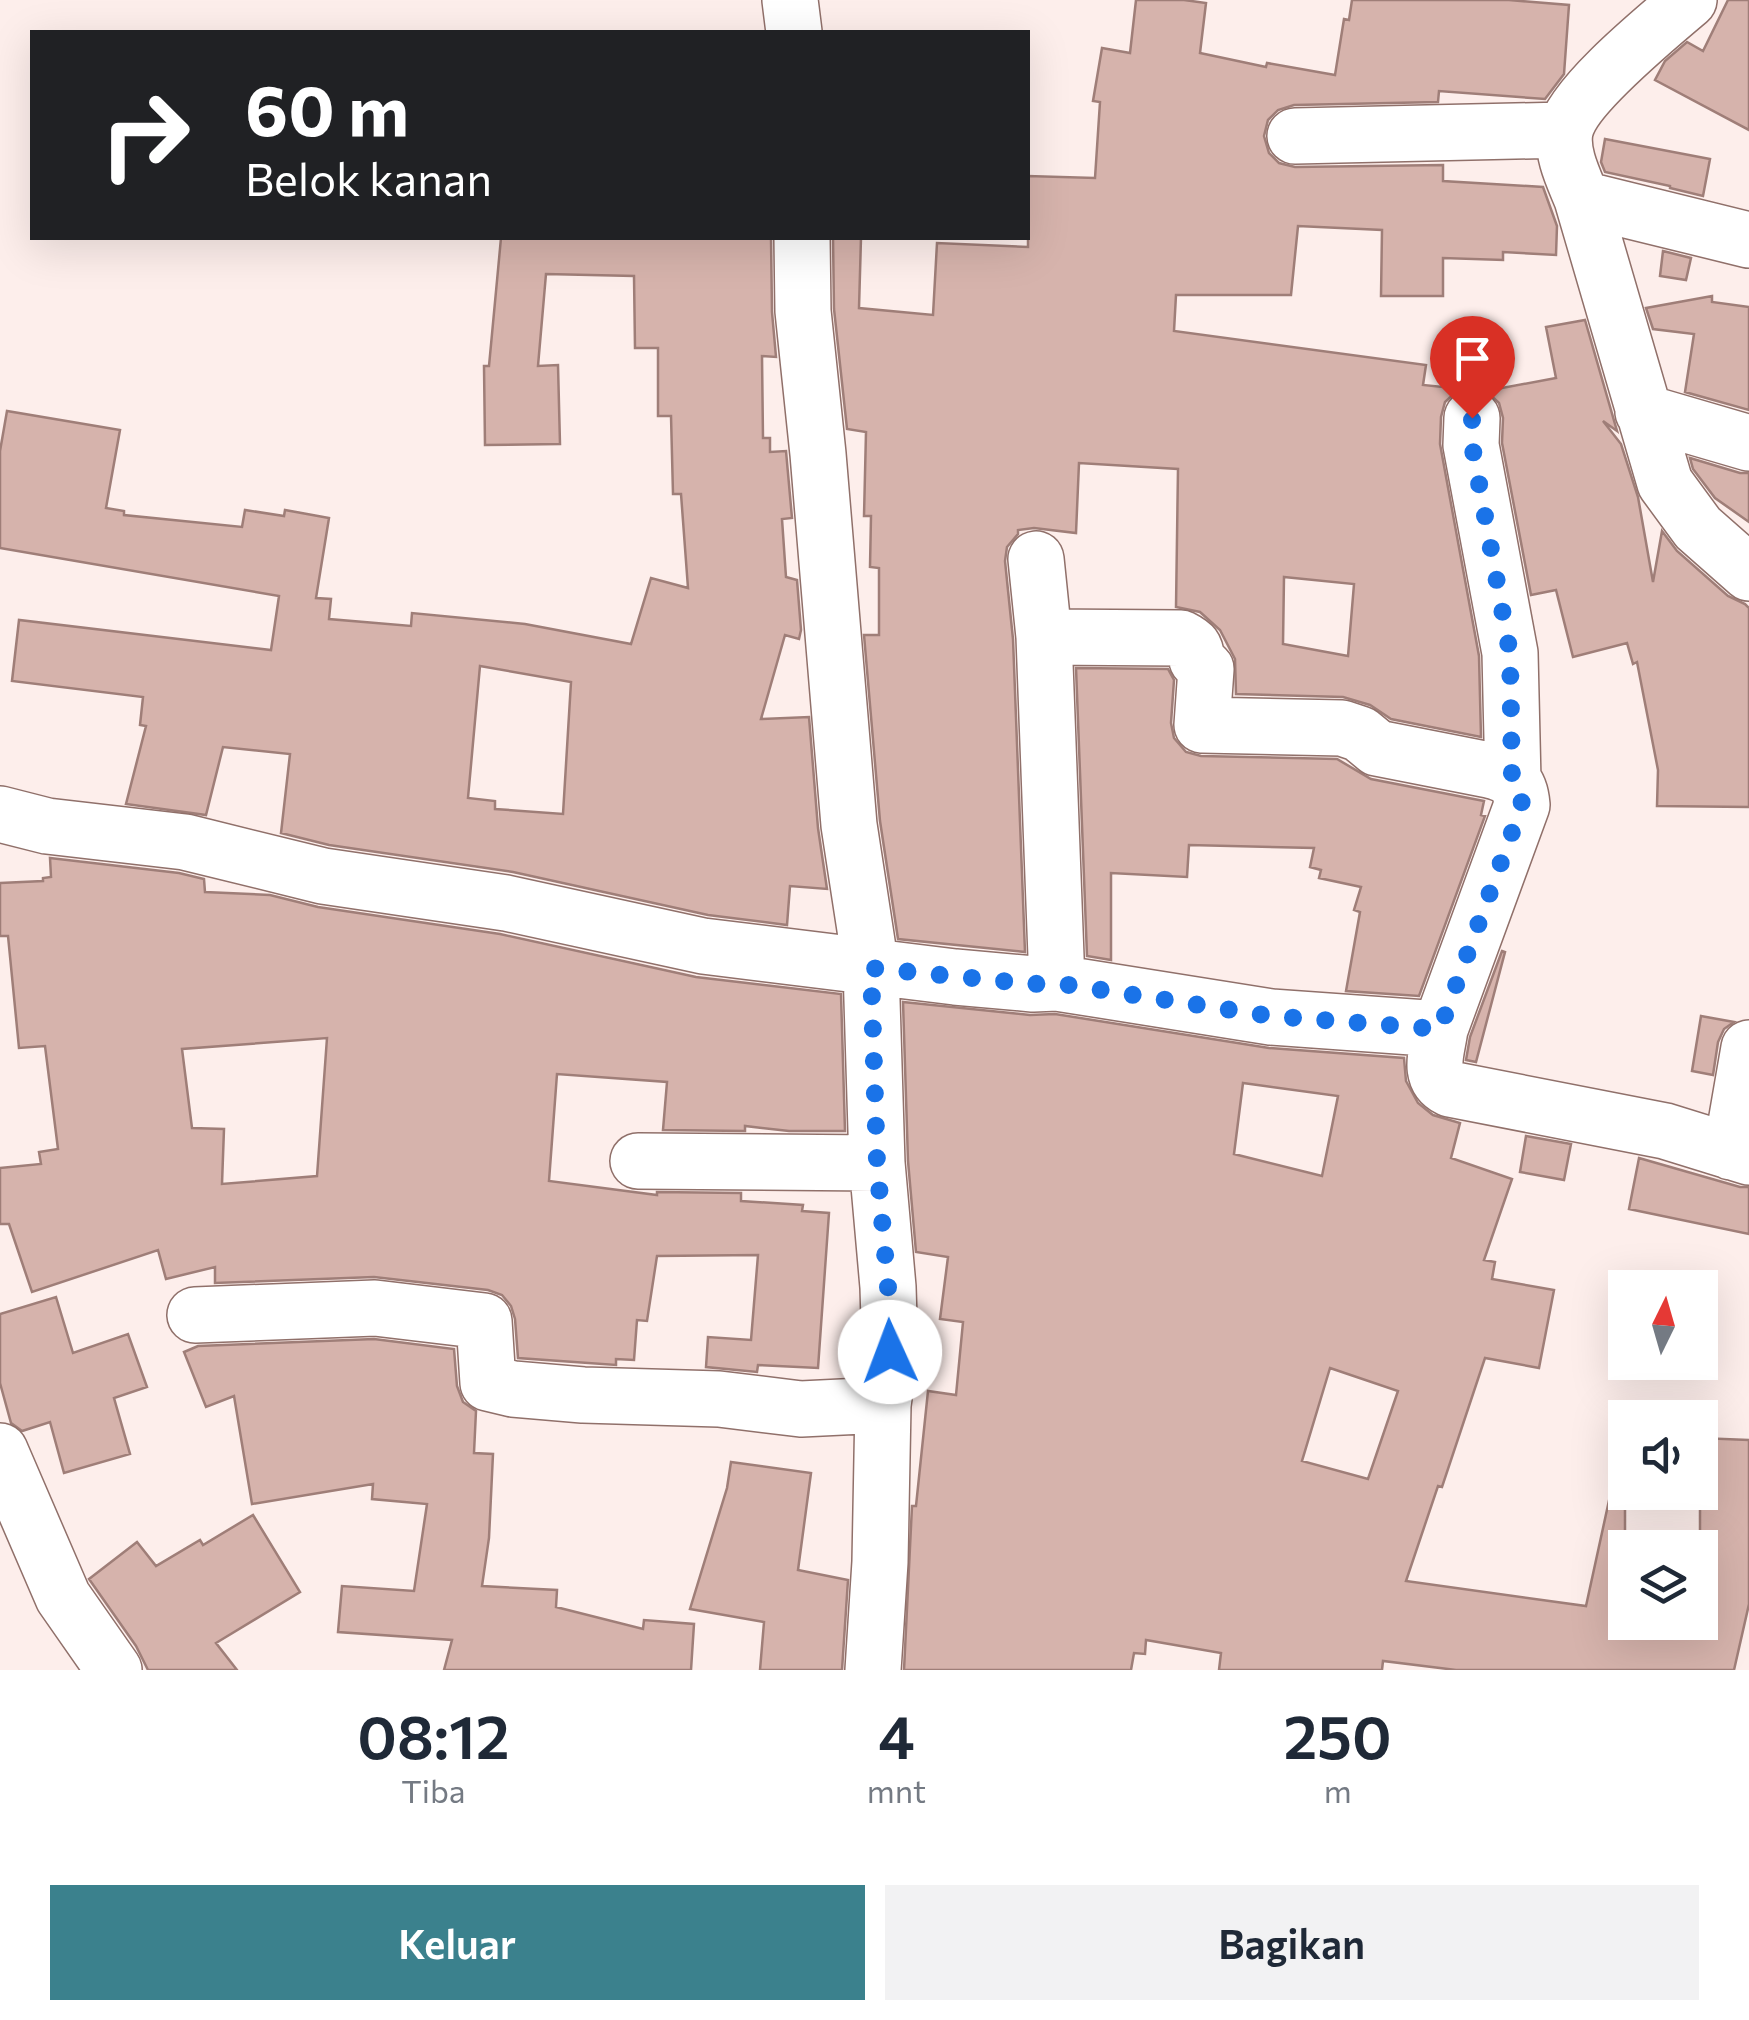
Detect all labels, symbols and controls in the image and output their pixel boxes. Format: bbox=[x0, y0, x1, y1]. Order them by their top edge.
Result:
text: 60 m bbox=[245, 65, 409, 150]
icon: right bbox=[80, 70, 210, 200]
text: Belok kanan bbox=[245, 150, 492, 205]
pin bbox=[1430, 316, 1515, 419]
icon: arrive bbox=[1445, 331, 1500, 386]
north arrow bbox=[1608, 1270, 1718, 1380]
map controls bbox=[1608, 1270, 1718, 1640]
position arrow bbox=[838, 1300, 942, 1404]
button: sound bbox=[1608, 1400, 1718, 1510]
button: layers bbox=[1608, 1530, 1718, 1640]
text: 08:12 bbox=[357, 1698, 510, 1771]
text: 4 bbox=[878, 1698, 915, 1771]
text: 250 bbox=[1283, 1698, 1392, 1771]
text: Tiba bbox=[401, 1770, 466, 1810]
text: mnt bbox=[867, 1770, 926, 1810]
text: m bbox=[1324, 1770, 1352, 1810]
button: Keluar bbox=[50, 1885, 865, 2000]
button: Bagikan bbox=[885, 1885, 1699, 2000]

